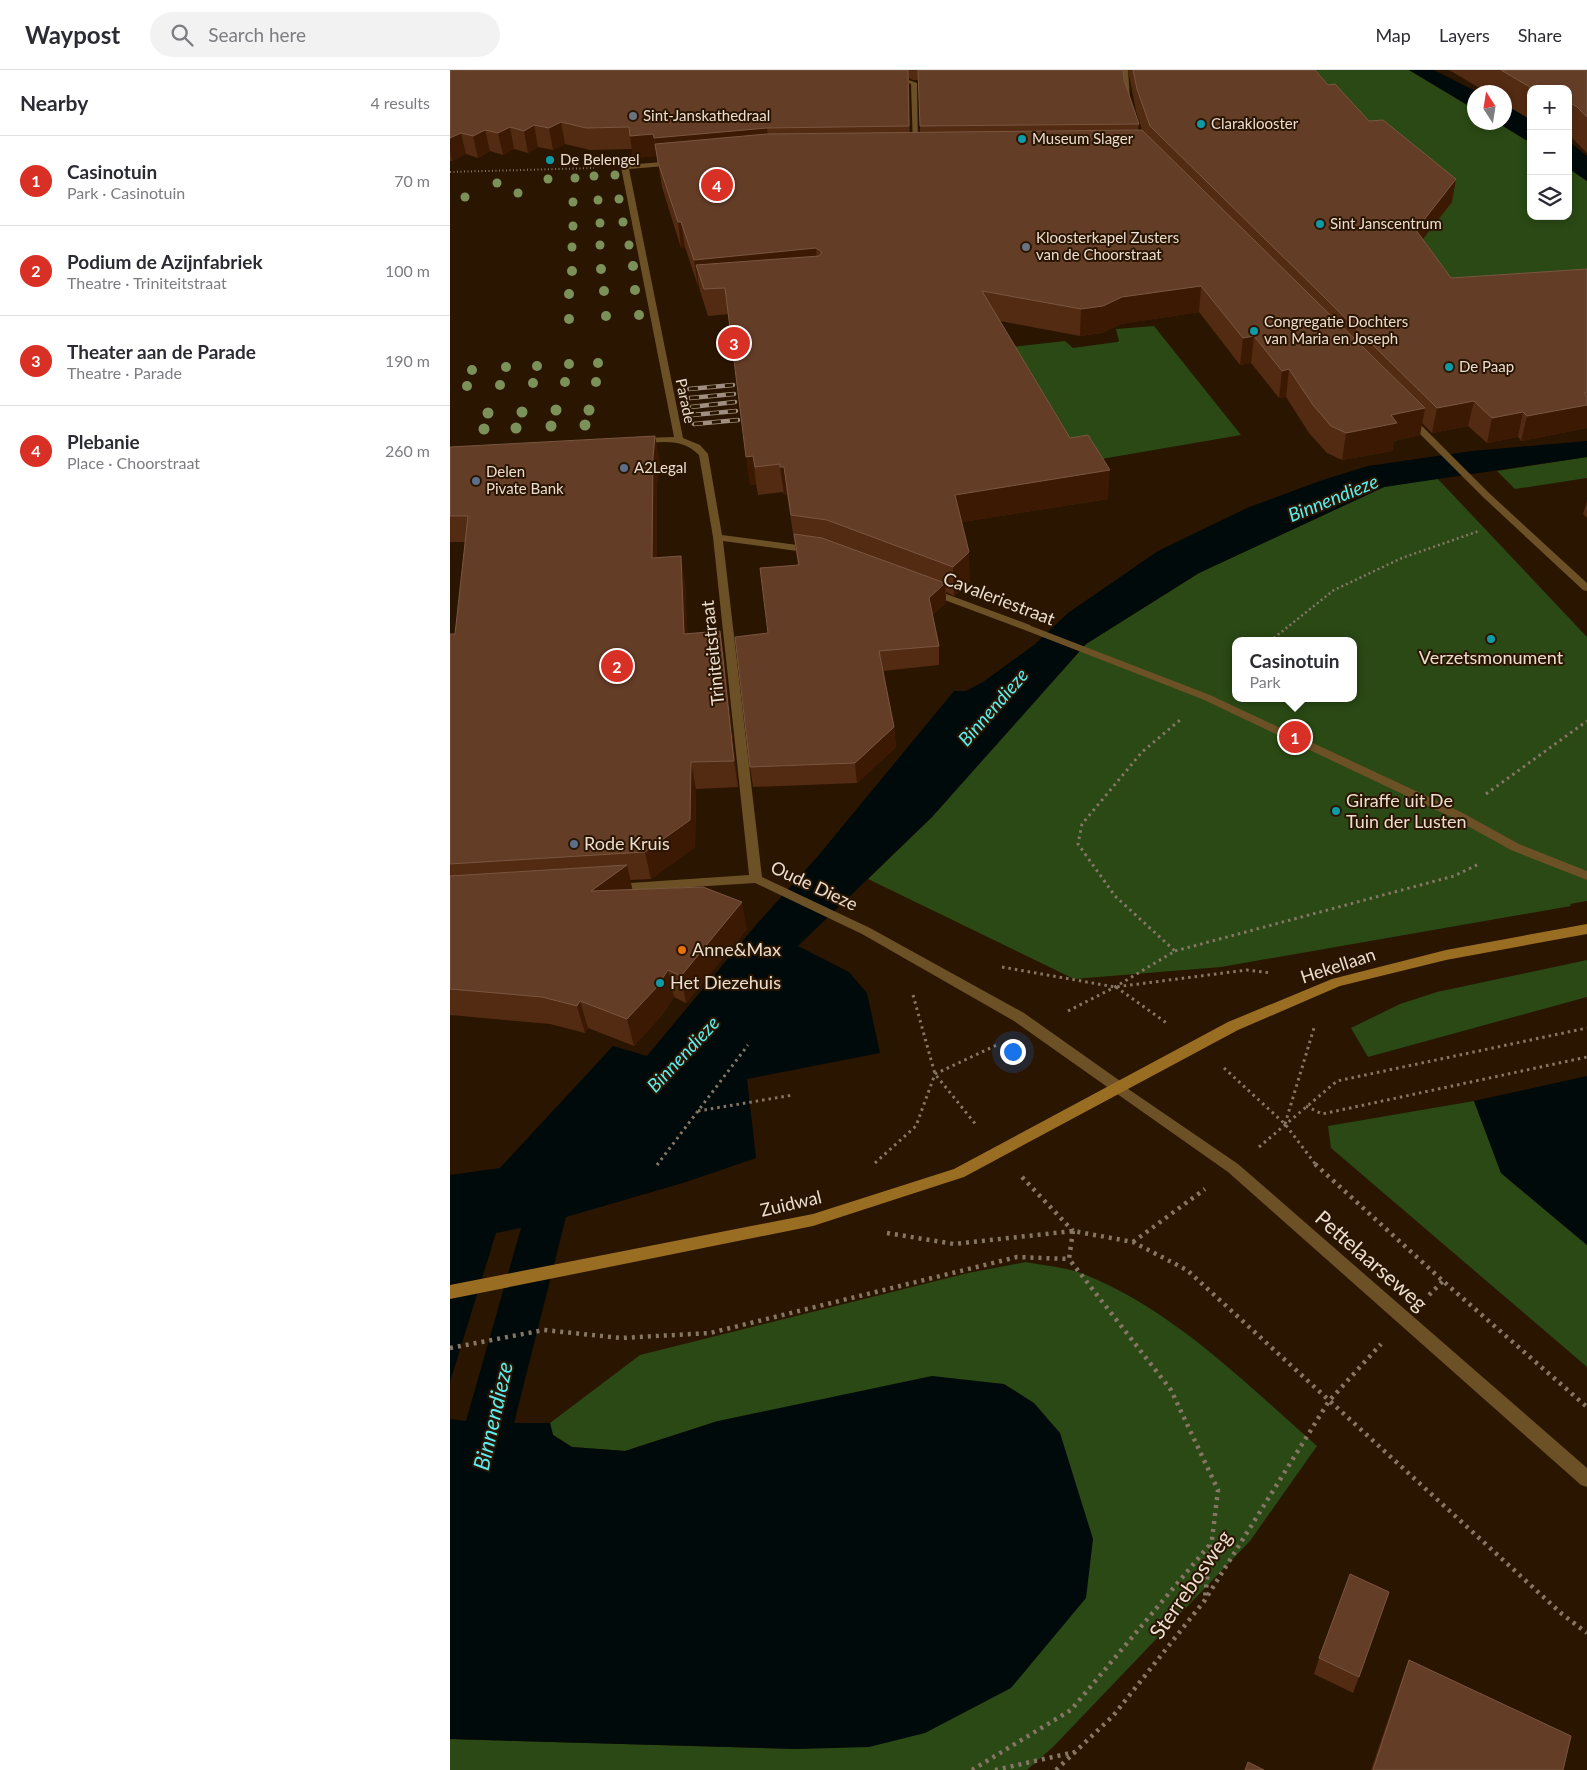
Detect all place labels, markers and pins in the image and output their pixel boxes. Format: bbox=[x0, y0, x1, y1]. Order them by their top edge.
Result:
place label: Sint-Janskathedraal bbox=[643, 106, 770, 124]
marker: Sint-Janskathedraal bbox=[627, 110, 639, 122]
place label: Claraklooster bbox=[1211, 114, 1299, 132]
marker: Claraklooster bbox=[1195, 118, 1207, 130]
place label: Museum Slager bbox=[1032, 129, 1134, 147]
marker: Museum Slager bbox=[1016, 133, 1028, 145]
place label: De Belengel bbox=[560, 150, 640, 168]
marker: De Belengel bbox=[544, 154, 556, 166]
pin: 4 bbox=[701, 166, 733, 204]
place label: Sint Janscentrum bbox=[1330, 214, 1442, 232]
marker: Sint Janscentrum bbox=[1314, 218, 1326, 230]
place label: Kloosterkapel Zusters van de Choorstraat bbox=[1036, 228, 1179, 263]
marker: Kloosterkapel Zusters van de Choorstraat bbox=[1020, 241, 1032, 253]
place label: Congregatie Dochters van Maria en Joseph bbox=[1264, 312, 1408, 347]
pin: 3 bbox=[718, 324, 750, 362]
marker: Congregatie Dochters van Maria en Joseph bbox=[1248, 325, 1260, 337]
place label: De Paap bbox=[1459, 357, 1514, 375]
marker: De Paap bbox=[1443, 361, 1455, 373]
place label: A2Legal bbox=[634, 458, 687, 476]
place label: Delen Pivate Bank bbox=[486, 462, 564, 497]
marker: A2Legal bbox=[618, 462, 630, 474]
marker: Delen Pivate Bank bbox=[470, 475, 482, 487]
marker: Verzetsmonument bbox=[1485, 633, 1497, 645]
place label: Verzetsmonument bbox=[1419, 646, 1564, 668]
pin: 2 bbox=[601, 647, 633, 685]
pin: 1 bbox=[1279, 718, 1311, 756]
place label: Giraffe uit De Tuin der Lusten bbox=[1346, 789, 1467, 832]
marker: Giraffe uit De Tuin der Lusten bbox=[1330, 805, 1342, 817]
place label: Rode Kruis bbox=[584, 832, 670, 854]
marker: Rode Kruis bbox=[568, 838, 580, 850]
place label: Anne&Max bbox=[692, 938, 781, 960]
marker: Anne&Max bbox=[676, 944, 688, 956]
place label: Het Diezehuis bbox=[670, 971, 781, 993]
marker: Het Diezehuis bbox=[654, 977, 666, 989]

